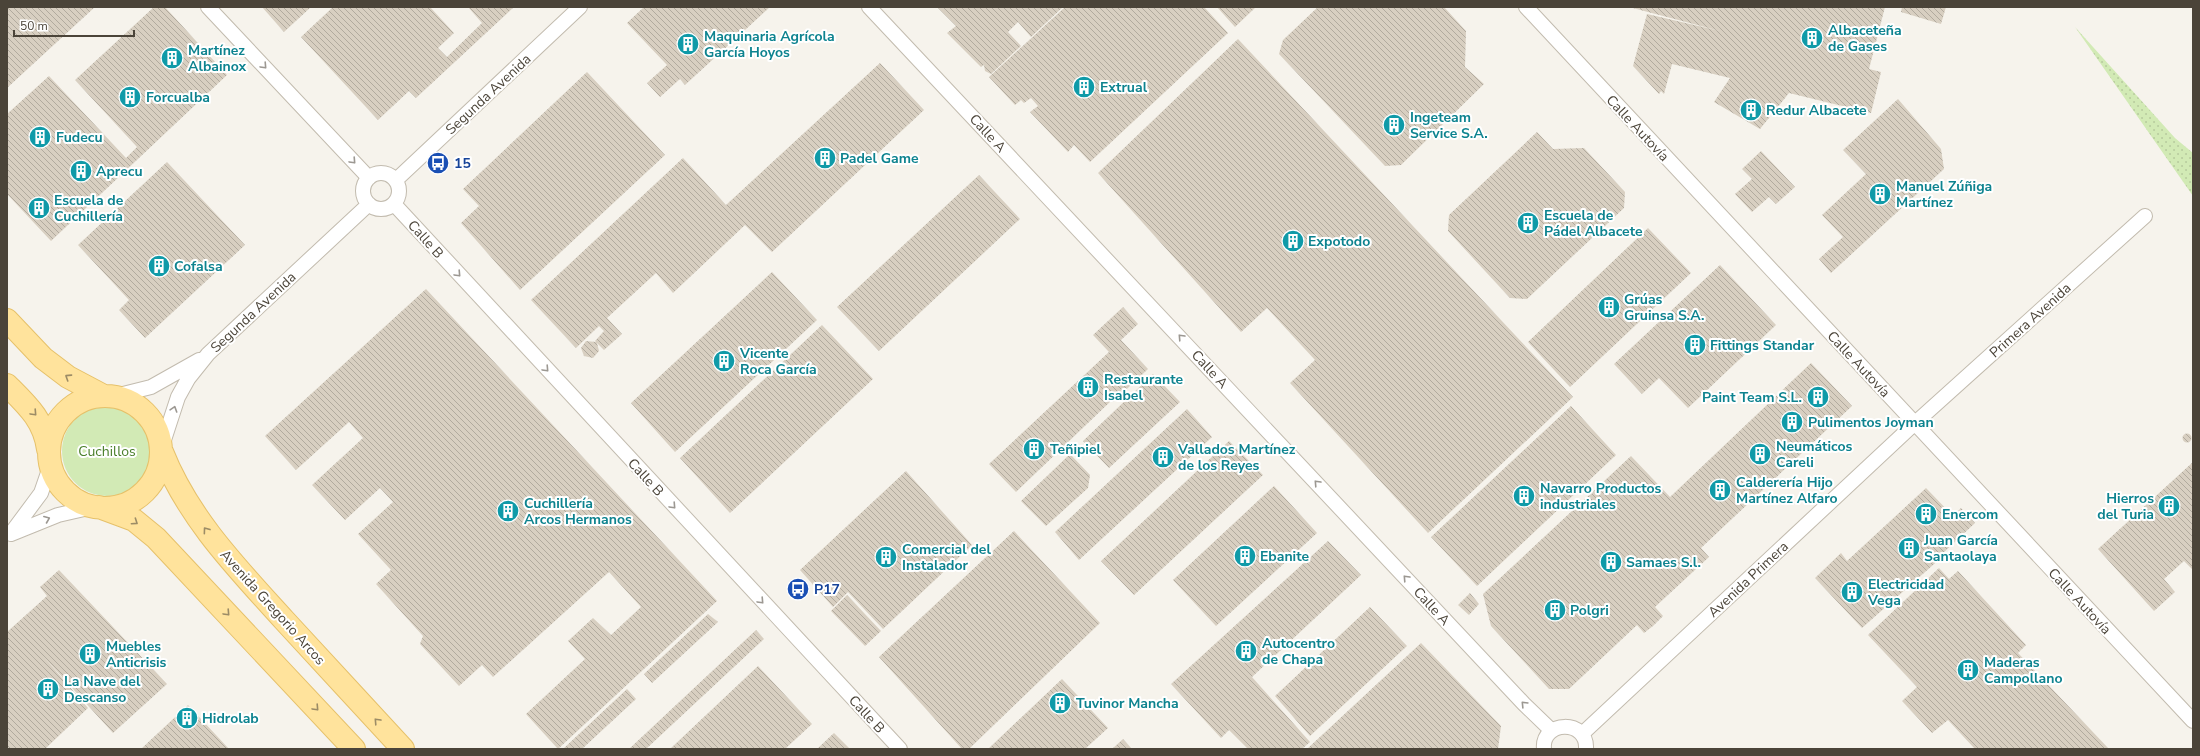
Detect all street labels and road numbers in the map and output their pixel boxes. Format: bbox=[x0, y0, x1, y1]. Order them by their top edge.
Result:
street label: Segunda Avenida bbox=[441, 50, 535, 139]
street label: Calle Autovía bbox=[1602, 91, 1673, 166]
street label: Calle A bbox=[965, 110, 1010, 157]
street label: Calle B bbox=[403, 216, 448, 263]
street label: Segunda Avenida bbox=[206, 268, 300, 357]
street label: Primera Avenida bbox=[1985, 279, 2075, 362]
street label: Calle Autovía bbox=[1823, 327, 1894, 402]
street label: Calle A bbox=[1187, 346, 1232, 393]
street label: Calle B bbox=[623, 454, 668, 500]
street label: Avenida Primera bbox=[1704, 537, 1793, 622]
street label: Avenida Gregorio Arcos bbox=[216, 546, 330, 669]
street label: Calle Autovía bbox=[2044, 564, 2115, 639]
street label: Calle A bbox=[1409, 583, 1454, 630]
street label: Calle B bbox=[844, 691, 889, 737]

